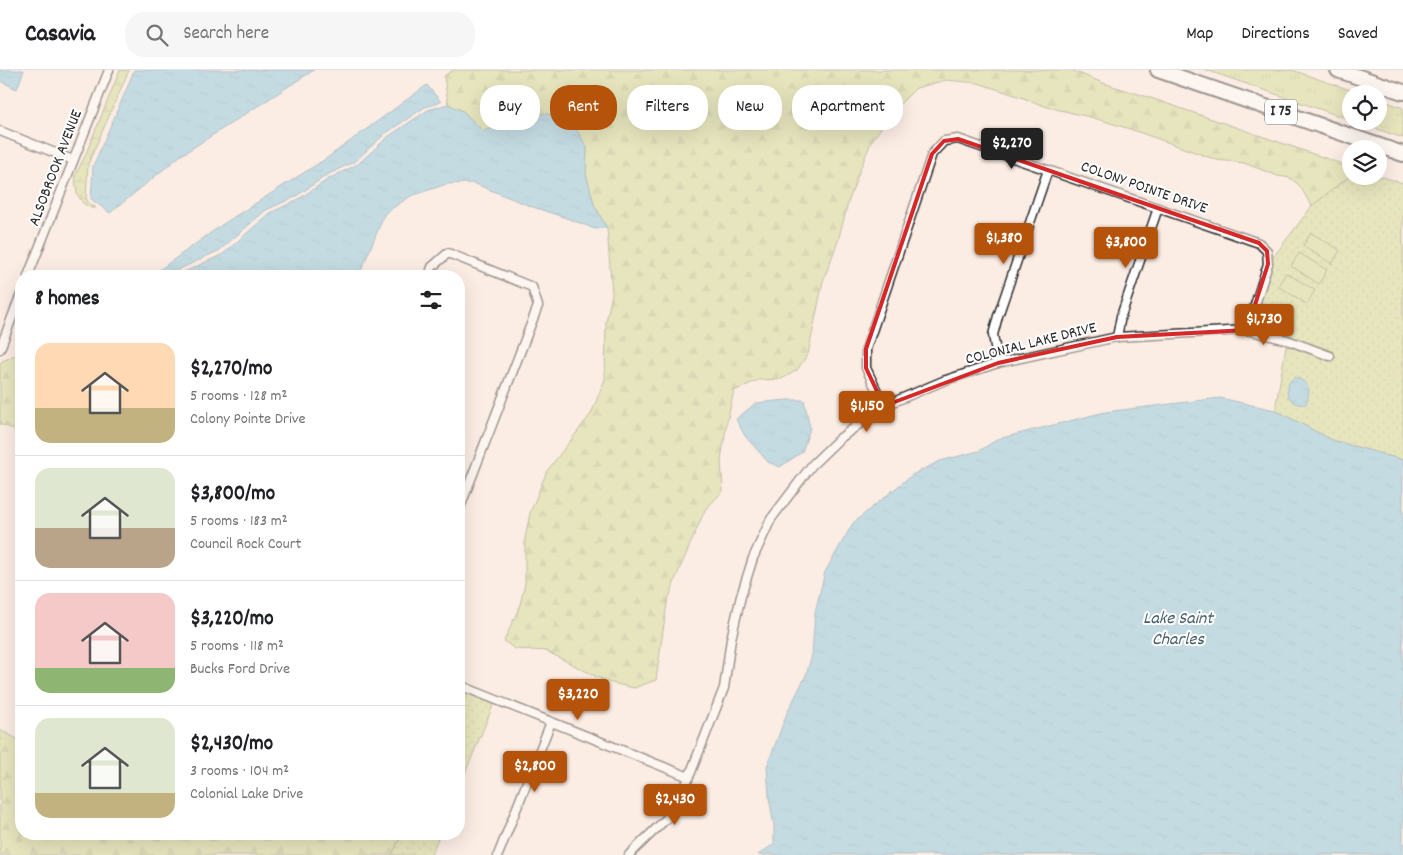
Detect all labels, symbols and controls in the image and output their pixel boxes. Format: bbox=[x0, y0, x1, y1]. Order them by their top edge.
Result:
search box bbox=[125, 12, 475, 57]
text: Casavia bbox=[25, 18, 95, 52]
icon: search bbox=[143, 21, 171, 49]
text: Search here bbox=[183, 21, 269, 48]
text: Map bbox=[1186, 22, 1213, 47]
text: Directions bbox=[1241, 22, 1310, 47]
text: Saved bbox=[1338, 22, 1378, 47]
chip: Buy bbox=[480, 85, 540, 130]
chip: Rent bbox=[550, 85, 617, 130]
chip: Filters bbox=[627, 85, 708, 130]
chip: New bbox=[718, 85, 782, 130]
chip: Apartment bbox=[792, 85, 903, 130]
map controls bbox=[1342, 85, 1387, 185]
button: locate bbox=[1342, 85, 1387, 130]
road number: I 75 bbox=[1265, 100, 1297, 124]
street label: ALSOBROOK AVENUE bbox=[23, 106, 89, 229]
pin: $2,270 bbox=[971, 128, 1053, 170]
text: $2,270 bbox=[992, 132, 1032, 155]
button: layers bbox=[1342, 140, 1387, 185]
street label: COLONY POINTE DRIVE bbox=[1077, 155, 1211, 221]
pin: $1,380 bbox=[963, 222, 1045, 265]
pin: $3,800 bbox=[1085, 226, 1167, 269]
text: $1,380 bbox=[986, 227, 1022, 250]
text: $3,800 bbox=[1105, 231, 1147, 254]
text: 8 homes bbox=[35, 285, 100, 315]
icon: filters bbox=[417, 286, 445, 314]
pin: $1,730 bbox=[1223, 304, 1305, 346]
text: $1,730 bbox=[1246, 308, 1282, 331]
street label: COLONIAL LAKE DRIVE bbox=[963, 316, 1100, 371]
text: $2,270/mo bbox=[190, 355, 272, 385]
icon: home bbox=[75, 363, 135, 423]
text: 5 rooms · 128 m² bbox=[190, 385, 287, 408]
pin: $1,150 bbox=[826, 390, 908, 433]
text: $1,150 bbox=[850, 395, 884, 418]
text: Colony Pointe Drive bbox=[190, 408, 306, 431]
text: $3,800/mo bbox=[190, 480, 275, 510]
icon: home bbox=[75, 488, 135, 548]
text: 5 rooms · 183 m² bbox=[190, 510, 287, 533]
text: Council Rock Court bbox=[190, 533, 301, 556]
text: $3,220/mo bbox=[190, 605, 274, 635]
water label: Lake Saint Charles bbox=[1143, 607, 1215, 653]
icon: home bbox=[75, 613, 135, 673]
text: 5 rooms · 118 m² bbox=[190, 635, 284, 658]
text: Bucks Ford Drive bbox=[190, 658, 290, 681]
pin: $3,220 bbox=[537, 678, 619, 721]
text: $3,220 bbox=[558, 683, 598, 706]
text: $2,430/mo bbox=[190, 730, 273, 760]
icon: home bbox=[75, 738, 135, 798]
pin: $2,800 bbox=[494, 750, 576, 793]
text: $2,800 bbox=[514, 755, 556, 778]
text: 3 rooms · 104 m² bbox=[190, 760, 289, 783]
text: Colonial Lake Drive bbox=[190, 783, 303, 806]
pin: $2,430 bbox=[634, 784, 716, 826]
text: $2,430 bbox=[655, 788, 695, 811]

